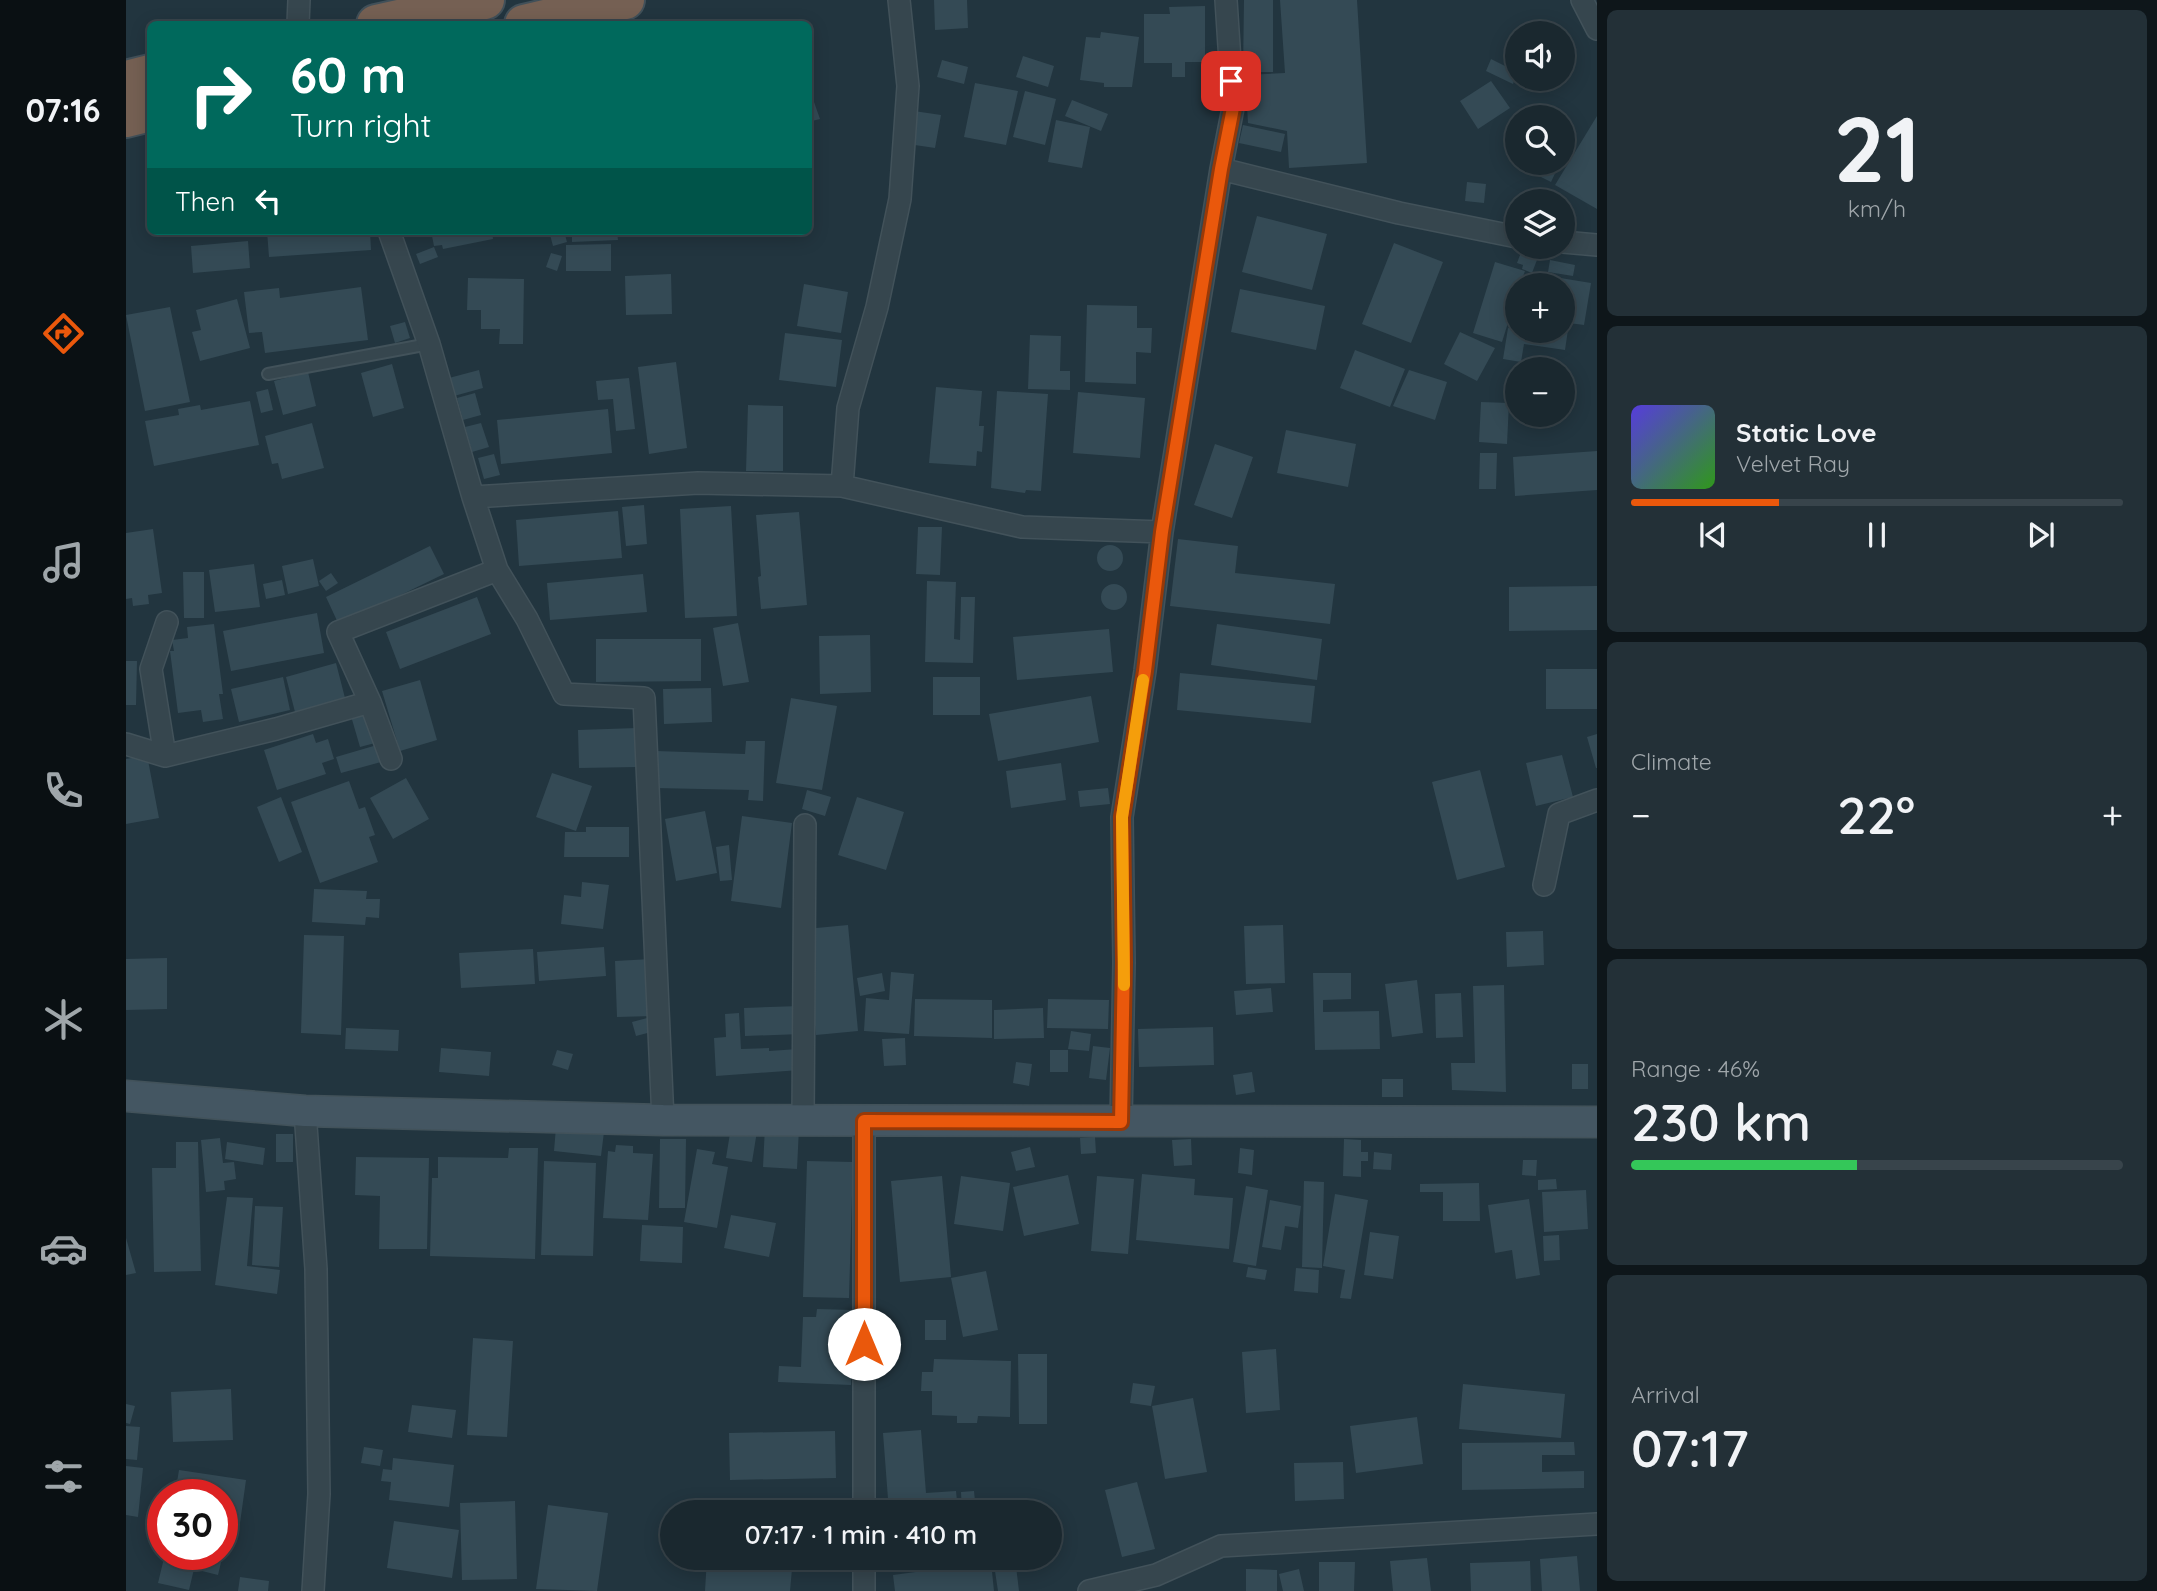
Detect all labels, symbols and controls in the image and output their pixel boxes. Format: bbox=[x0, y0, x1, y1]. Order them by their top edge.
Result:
map controls bbox=[1505, 21, 1575, 427]
button: sound bbox=[1505, 21, 1575, 91]
text: 60 m bbox=[290, 44, 406, 105]
icon: right bbox=[175, 49, 266, 140]
pin bbox=[1201, 51, 1261, 111]
icon: arrive bbox=[1212, 62, 1250, 100]
text: 07:16 bbox=[26, 90, 100, 130]
text: 21 bbox=[1833, 91, 1921, 205]
text: Turn right bbox=[290, 105, 431, 145]
button: search bbox=[1505, 105, 1575, 175]
icon: left bbox=[249, 182, 287, 220]
text: Then bbox=[175, 185, 235, 218]
button: layers bbox=[1505, 189, 1575, 259]
text: km/h bbox=[1848, 194, 1906, 223]
button: + bbox=[1505, 273, 1575, 343]
icon: directions bbox=[39, 309, 88, 358]
button: − bbox=[1505, 357, 1575, 427]
text: Static Love bbox=[1736, 416, 1877, 449]
text: Velvet Ray bbox=[1736, 449, 1850, 478]
icon: previous bbox=[1694, 516, 1732, 554]
icon: pause bbox=[1858, 516, 1896, 554]
icon: next bbox=[2022, 516, 2060, 554]
icon: music bbox=[39, 538, 88, 587]
text: Climate bbox=[1631, 747, 1712, 776]
icon: phone bbox=[39, 766, 88, 815]
text: 22° bbox=[1837, 782, 1915, 847]
text: − bbox=[1631, 791, 1651, 839]
text: + bbox=[2102, 791, 2123, 839]
icon: climate bbox=[39, 995, 88, 1044]
text: Range · 46% bbox=[1631, 1054, 1760, 1083]
text: 230 km bbox=[1631, 1089, 1811, 1154]
icon: car bbox=[39, 1224, 88, 1273]
position arrow bbox=[827, 1307, 901, 1381]
text: Arrival bbox=[1631, 1380, 1700, 1409]
text: 07:17 bbox=[1631, 1415, 1749, 1480]
icon: filters bbox=[39, 1452, 88, 1501]
speed limit sign: 30 bbox=[147, 1479, 238, 1570]
text: 07:17 · 1 min · 410 m bbox=[745, 1518, 977, 1551]

